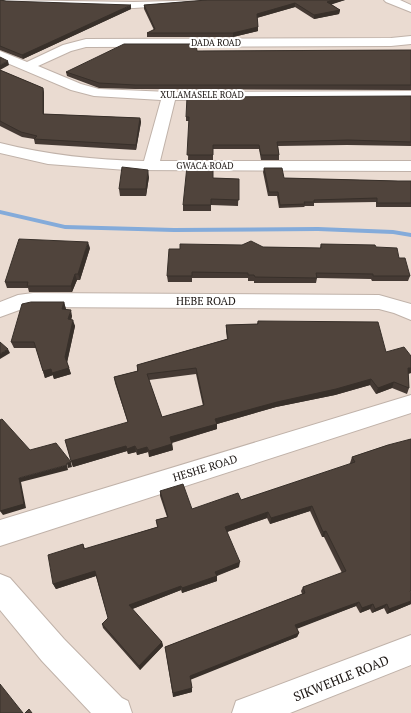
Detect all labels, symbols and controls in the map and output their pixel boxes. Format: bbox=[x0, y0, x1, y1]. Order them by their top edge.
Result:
street label: DADA ROAD bbox=[191, 37, 241, 49]
street label: XULAMASELE ROAD bbox=[160, 89, 244, 101]
street label: GWACA ROAD bbox=[176, 160, 234, 172]
street label: HEBE ROAD bbox=[176, 294, 236, 308]
street label: HESHE ROAD bbox=[171, 451, 239, 484]
street label: SIKWEHLE ROAD bbox=[290, 651, 392, 705]

